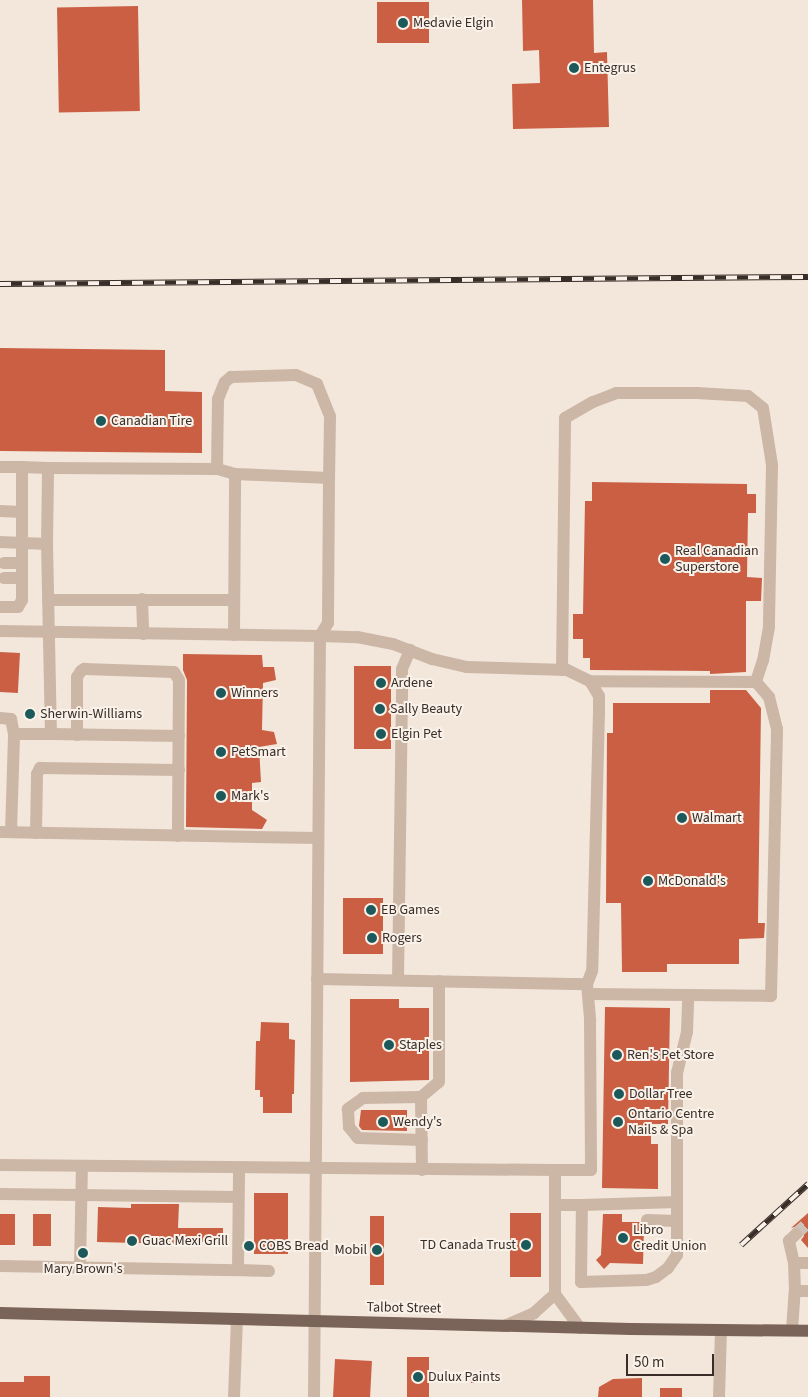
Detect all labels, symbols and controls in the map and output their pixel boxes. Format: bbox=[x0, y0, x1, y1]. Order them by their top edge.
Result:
place label: Medavie Elgin bbox=[413, 15, 494, 31]
marker: Medavie Elgin bbox=[397, 17, 409, 29]
place label: Entegrus bbox=[584, 60, 636, 76]
marker: Entegrus bbox=[568, 62, 580, 74]
place label: Canadian Tire bbox=[111, 413, 192, 429]
marker: Canadian Tire bbox=[95, 415, 107, 427]
place label: Real Canadian Superstore bbox=[675, 543, 759, 576]
marker: Real Canadian Superstore bbox=[659, 553, 671, 565]
place label: Ardene bbox=[391, 675, 433, 691]
marker: Ardene bbox=[375, 677, 387, 689]
place label: Winners bbox=[231, 685, 278, 701]
marker: Winners bbox=[215, 687, 227, 699]
place label: Sally Beauty bbox=[390, 701, 462, 717]
marker: Sally Beauty bbox=[374, 703, 386, 715]
place label: Sherwin-Williams bbox=[40, 706, 142, 722]
marker: Sherwin-Williams bbox=[24, 708, 36, 720]
place label: Elgin Pet bbox=[391, 726, 442, 742]
marker: Elgin Pet bbox=[375, 728, 387, 740]
place label: PetSmart bbox=[231, 744, 286, 760]
marker: PetSmart bbox=[215, 746, 227, 758]
place label: Mark's bbox=[231, 788, 269, 804]
marker: Mark's bbox=[215, 790, 227, 802]
place label: Walmart bbox=[692, 810, 742, 826]
marker: Walmart bbox=[676, 812, 688, 824]
place label: McDonald's bbox=[658, 873, 726, 889]
marker: McDonald's bbox=[642, 875, 654, 887]
place label: EB Games bbox=[381, 902, 440, 918]
marker: EB Games bbox=[365, 904, 377, 916]
place label: Rogers bbox=[382, 930, 422, 946]
marker: Rogers bbox=[366, 932, 378, 944]
place label: Staples bbox=[399, 1037, 442, 1053]
marker: Staples bbox=[383, 1039, 395, 1051]
place label: Ren's Pet Store bbox=[627, 1047, 714, 1063]
marker: Ren's Pet Store bbox=[611, 1049, 623, 1061]
place label: Dollar Tree bbox=[629, 1086, 693, 1102]
marker: Dollar Tree bbox=[613, 1088, 625, 1100]
place label: Ontario Centre Nails & Spa bbox=[628, 1106, 714, 1138]
place label: Wendy's bbox=[393, 1114, 442, 1130]
marker: Wendy's bbox=[377, 1116, 389, 1128]
marker: Ontario Centre Nails & Spa bbox=[612, 1116, 624, 1128]
place label: Libro Credit Union bbox=[633, 1222, 707, 1254]
marker: Libro Credit Union bbox=[617, 1232, 629, 1244]
place label: Guac Mexi Grill bbox=[142, 1233, 228, 1249]
marker: Guac Mexi Grill bbox=[126, 1235, 138, 1247]
place label: TD Canada Trust bbox=[420, 1237, 516, 1253]
place label: COBS Bread bbox=[259, 1238, 329, 1254]
marker: TD Canada Trust bbox=[520, 1239, 532, 1251]
marker: COBS Bread bbox=[243, 1240, 255, 1252]
place label: Mobil bbox=[334, 1242, 367, 1258]
marker: Mobil bbox=[371, 1244, 383, 1256]
marker: Mary Brown's bbox=[77, 1247, 89, 1259]
place label: Mary Brown's bbox=[43, 1261, 123, 1277]
street label: Talbot Street bbox=[366, 1299, 442, 1317]
scale bar bbox=[628, 1344, 716, 1376]
text: 50 m bbox=[634, 1352, 664, 1373]
place label: Dulux Paints bbox=[428, 1369, 500, 1385]
marker: Dulux Paints bbox=[412, 1371, 424, 1383]

